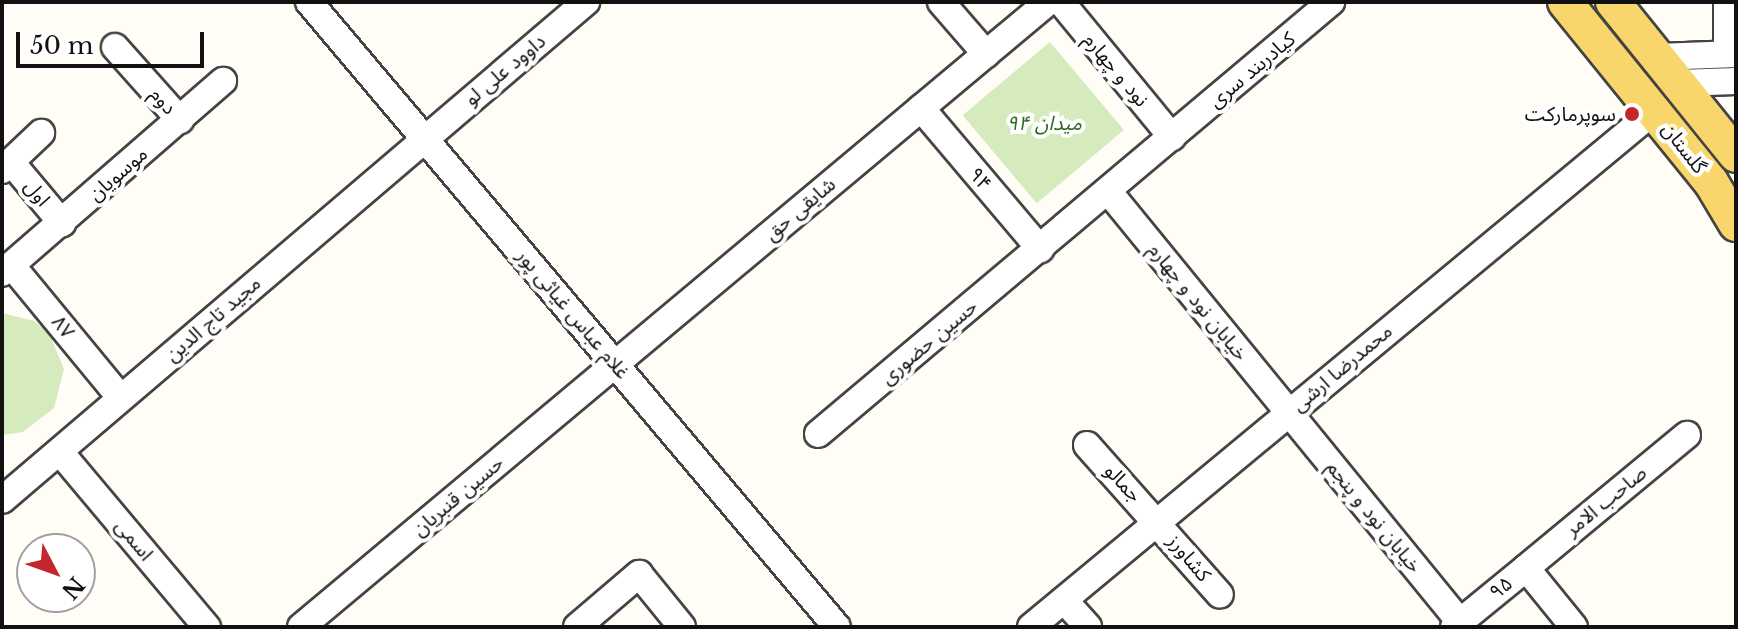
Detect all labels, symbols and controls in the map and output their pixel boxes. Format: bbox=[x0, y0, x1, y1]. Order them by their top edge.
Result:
scale bar bbox=[20, 16, 208, 66]
street label: کیادربند سری bbox=[1204, 27, 1300, 113]
street label: نود و چهارم bbox=[1078, 28, 1154, 112]
street label: داوود علی لو bbox=[460, 29, 550, 111]
text: 50 m bbox=[30, 31, 93, 60]
street label: دوم bbox=[145, 83, 181, 119]
place label: سوپرمارکت bbox=[1525, 102, 1616, 126]
marker: سوپرمارکت bbox=[1623, 105, 1641, 123]
park label: میدان ۹۴ bbox=[1006, 111, 1082, 135]
street label: گلستان bbox=[1657, 118, 1711, 178]
street label: موسویان bbox=[84, 142, 152, 206]
street label: ۹۴ bbox=[963, 163, 997, 195]
street label: شایقی حق bbox=[759, 172, 841, 246]
street label: اول bbox=[19, 175, 55, 211]
street label: خیابان نود و چهارم bbox=[1143, 238, 1253, 366]
street label: غلام عباس غیاثی ‌پور bbox=[512, 244, 634, 384]
street label: مجید تاج الدین bbox=[160, 271, 266, 367]
street label: حسین حضوری bbox=[876, 294, 982, 390]
street label: ۸۷ bbox=[46, 311, 80, 343]
street label: محمدرضا ارشی bbox=[1287, 319, 1397, 417]
street label: حسین قنبریان bbox=[407, 451, 509, 541]
street label: خیابان نود و پنجم bbox=[1321, 456, 1427, 578]
street label: جمالو bbox=[1099, 459, 1147, 507]
street label: صاحب الامر bbox=[1560, 461, 1652, 541]
street label: اسمی bbox=[110, 514, 158, 566]
street label: کشاورز bbox=[1162, 529, 1216, 587]
north arrow bbox=[16, 533, 96, 613]
text: N bbox=[56, 571, 90, 604]
street label: ۹۵ bbox=[1485, 571, 1517, 605]

